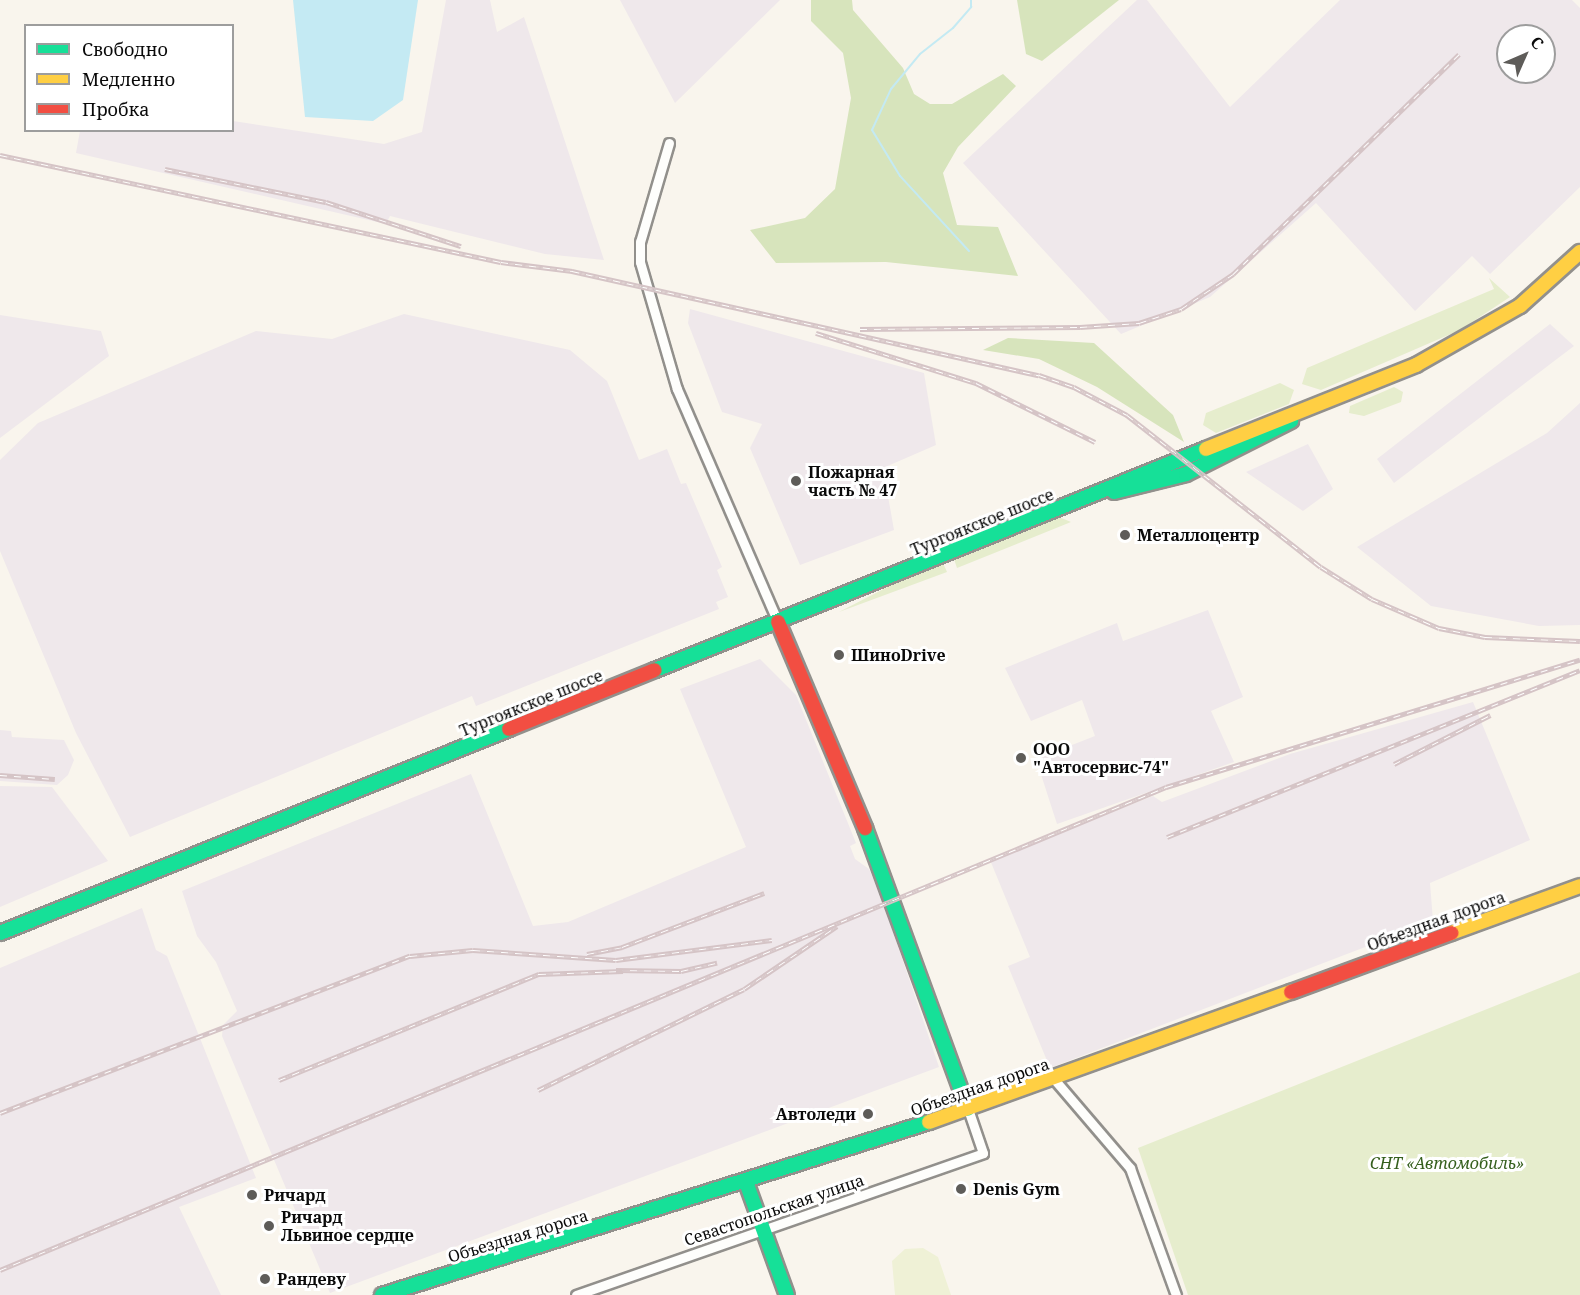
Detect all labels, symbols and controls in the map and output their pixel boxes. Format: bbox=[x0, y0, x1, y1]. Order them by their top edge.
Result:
legend bbox=[24, 24, 234, 132]
north arrow bbox=[1496, 24, 1556, 84]
text: С bbox=[1526, 31, 1549, 54]
text: Свободно bbox=[82, 37, 168, 61]
text: Медленно bbox=[82, 67, 175, 91]
text: Пробка bbox=[82, 97, 149, 121]
place label: Пожарная часть № 47 bbox=[808, 462, 897, 500]
marker: Пожарная часть № 47 bbox=[789, 474, 803, 488]
street label: Тургоякское шоссе bbox=[908, 485, 1056, 559]
place label: Металлоцентр bbox=[1137, 525, 1259, 545]
marker: Металлоцентр bbox=[1118, 528, 1132, 542]
place label: ШиноDrive bbox=[851, 645, 946, 665]
marker: ШиноDrive bbox=[832, 648, 846, 662]
street label: Тургоякское шоссе bbox=[457, 666, 605, 740]
place label: ООО "Автосервис-74" bbox=[1033, 739, 1169, 777]
marker: ООО "Автосервис-74" bbox=[1014, 751, 1028, 765]
street label: Объездная дорога bbox=[1364, 887, 1508, 955]
street label: Объездная дорога bbox=[908, 1054, 1052, 1120]
place label: Автоледи bbox=[776, 1104, 856, 1124]
marker: Автоледи bbox=[861, 1107, 875, 1121]
park label: СНТ «Автомобиль» bbox=[1370, 1153, 1524, 1173]
street label: Севастопольская улица bbox=[681, 1170, 867, 1250]
place label: Denis Gym bbox=[973, 1179, 1060, 1199]
marker: Denis Gym bbox=[954, 1182, 968, 1196]
place label: Ричард bbox=[264, 1185, 325, 1205]
marker: Ричард bbox=[245, 1188, 259, 1202]
street label: Объездная дорога bbox=[446, 1206, 590, 1266]
place label: Ричард Львиное сердце bbox=[281, 1207, 414, 1245]
marker: Ричард Львиное сердце bbox=[262, 1219, 276, 1233]
place label: Рандеву bbox=[277, 1269, 346, 1289]
marker: Рандеву bbox=[258, 1272, 272, 1286]

